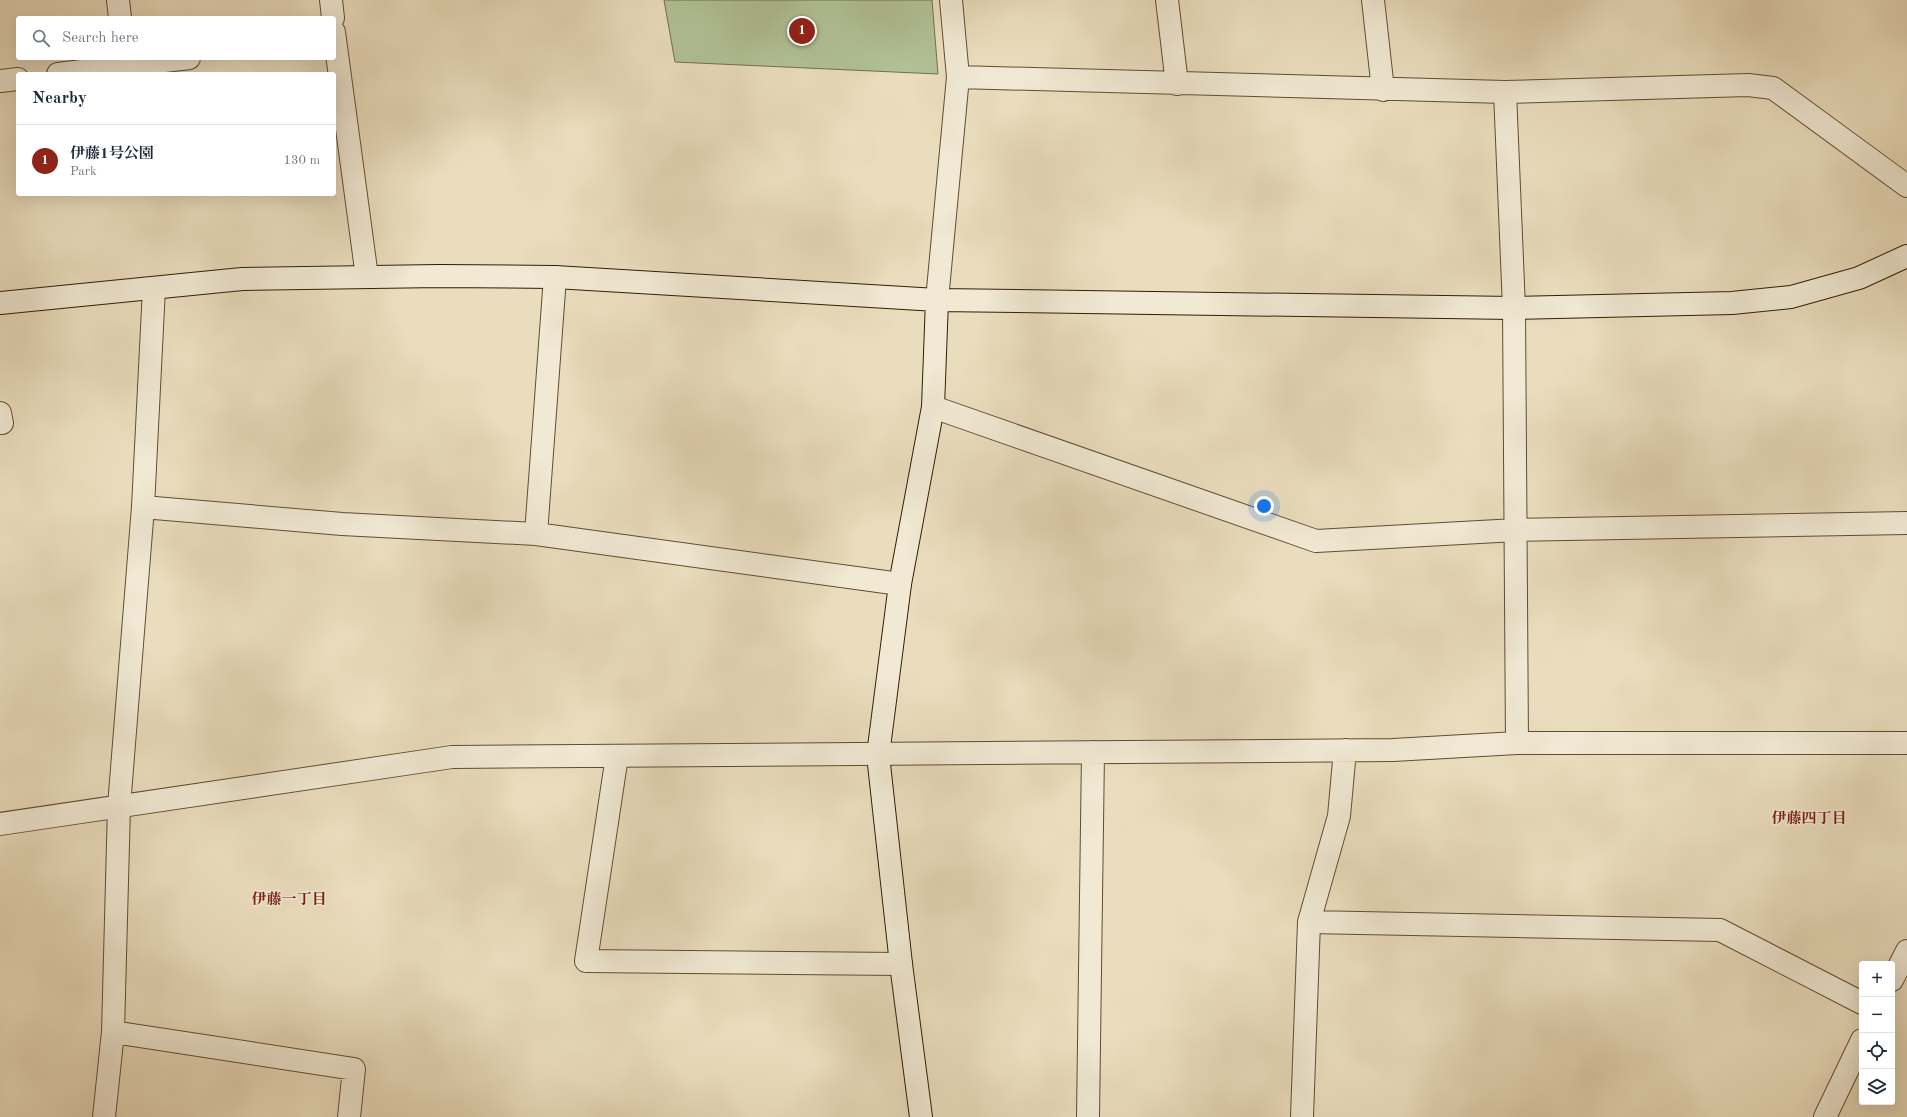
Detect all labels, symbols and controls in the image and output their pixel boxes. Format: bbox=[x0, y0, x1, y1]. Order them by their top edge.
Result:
search box bbox=[16, 16, 336, 60]
pin: 1 bbox=[789, 16, 815, 46]
icon: search bbox=[30, 27, 52, 49]
text: Search here bbox=[62, 31, 139, 46]
text: Nearby bbox=[32, 90, 87, 107]
text: 伊藤1号公園 bbox=[70, 147, 154, 162]
text: 1 bbox=[41, 154, 49, 167]
text: 130 m bbox=[283, 154, 320, 167]
text: Park bbox=[70, 165, 97, 178]
your location bbox=[1254, 496, 1274, 516]
district label: 伊藤四丁目 bbox=[1771, 810, 1847, 827]
district label: 伊藤一丁目 bbox=[251, 891, 327, 908]
map controls bbox=[1859, 961, 1895, 1105]
button: + bbox=[1859, 961, 1895, 997]
button: − bbox=[1859, 997, 1895, 1033]
button: locate bbox=[1859, 1033, 1895, 1069]
button: layers bbox=[1859, 1069, 1895, 1105]

